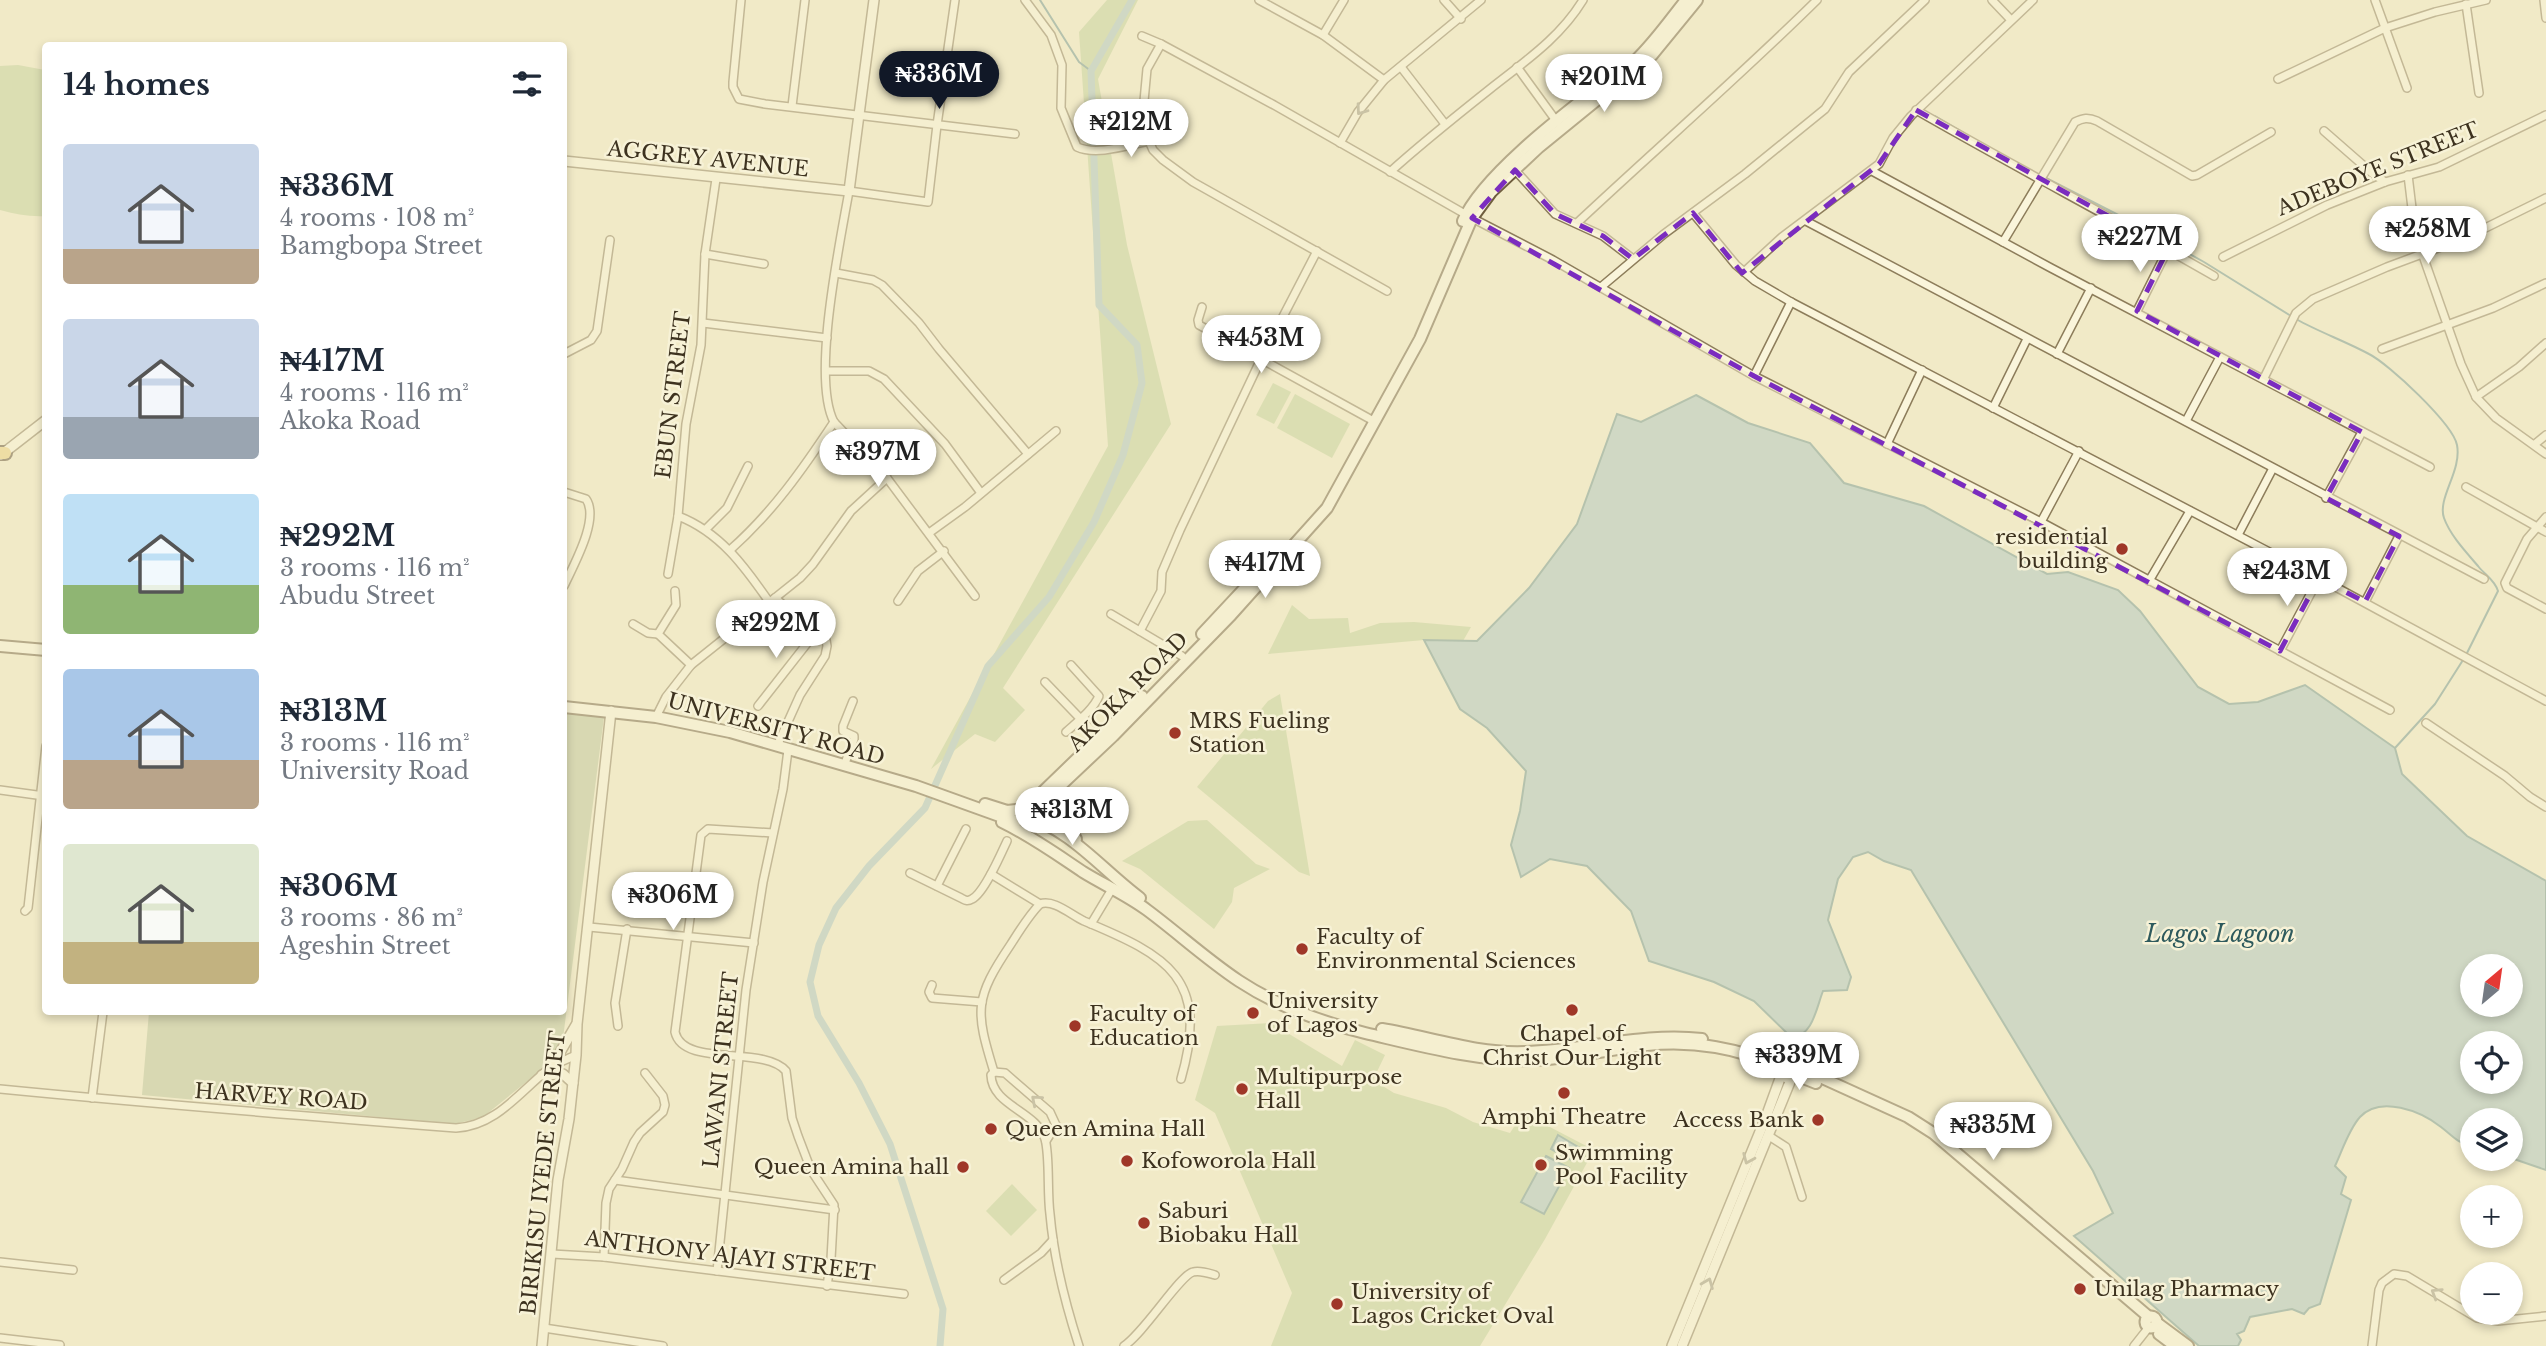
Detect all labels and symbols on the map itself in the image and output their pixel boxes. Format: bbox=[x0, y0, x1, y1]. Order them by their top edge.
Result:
pin: ₦336M bbox=[890, 52, 988, 111]
pin: ₦201M bbox=[1555, 54, 1653, 114]
pin: ₦212M bbox=[1082, 100, 1180, 159]
one-way arrow bbox=[1356, 102, 1369, 115]
street label: ADEBOYE STREET bbox=[2272, 116, 2483, 222]
street label: AGGREY AVENUE bbox=[605, 135, 810, 183]
pin: ₦258M bbox=[2379, 206, 2477, 266]
pin: ₦227M bbox=[2091, 215, 2189, 274]
street label: EBUN STREET bbox=[650, 310, 696, 480]
pin: ₦453M bbox=[1212, 316, 1310, 375]
pin: ₦397M bbox=[829, 430, 927, 489]
place label: residential building bbox=[1995, 524, 2108, 574]
pin: ₦417M bbox=[1216, 540, 1314, 600]
marker: residential building bbox=[2114, 541, 2130, 557]
pin: ₦243M bbox=[2238, 548, 2336, 608]
pin: ₦292M bbox=[727, 600, 825, 660]
street label: AKOKA ROAD bbox=[1062, 627, 1193, 758]
street label: UNIVERSITY ROAD bbox=[665, 687, 887, 771]
place label: MRS Fueling Station bbox=[1189, 708, 1330, 758]
marker: MRS Fueling Station bbox=[1167, 725, 1183, 741]
pin: ₦313M bbox=[1023, 788, 1121, 847]
pin: ₦306M bbox=[624, 872, 722, 932]
water label: Lagos Lagoon bbox=[2144, 920, 2295, 948]
place label: Faculty of Environmental Sciences bbox=[1316, 924, 1576, 974]
marker: Faculty of Environmental Sciences bbox=[1294, 941, 1310, 957]
north arrow bbox=[2460, 954, 2524, 1017]
street label: LAWANI STREET bbox=[698, 970, 744, 1169]
place label: University of Lagos bbox=[1267, 988, 1379, 1038]
place label: Faculty of Education bbox=[1089, 1001, 1199, 1051]
marker: Chapel of Christ Our Light bbox=[1564, 1002, 1580, 1018]
marker: University of Lagos bbox=[1245, 1005, 1261, 1021]
marker: Faculty of Education bbox=[1067, 1018, 1083, 1034]
place label: Chapel of Christ Our Light bbox=[1483, 1021, 1661, 1071]
street label: BIRIKISU IYEDE STREET bbox=[515, 1029, 571, 1316]
pin: ₦339M bbox=[1750, 1032, 1848, 1092]
place label: Multipurpose Hall bbox=[1256, 1064, 1402, 1114]
street label: HARVEY ROAD bbox=[193, 1078, 369, 1116]
marker: Multipurpose Hall bbox=[1234, 1081, 1250, 1097]
marker: Amphi Theatre bbox=[1556, 1085, 1572, 1101]
one-way arrow bbox=[1031, 1096, 1044, 1108]
pin: ₦335M bbox=[1944, 1102, 2042, 1162]
place label: Amphi Theatre bbox=[1481, 1104, 1646, 1130]
place label: Access Bank bbox=[1672, 1107, 1804, 1133]
marker: Access Bank bbox=[1810, 1112, 1826, 1128]
place label: Queen Amina Hall bbox=[1005, 1116, 1205, 1142]
marker: Queen Amina Hall bbox=[983, 1121, 999, 1137]
place label: Swimming Pool Facility bbox=[1555, 1140, 1688, 1190]
place label: Kofoworola Hall bbox=[1141, 1148, 1316, 1174]
one-way arrow bbox=[1742, 1152, 1756, 1164]
marker: Kofoworola Hall bbox=[1119, 1153, 1135, 1169]
place label: Queen Amina hall bbox=[754, 1154, 949, 1180]
marker: Swimming Pool Facility bbox=[1533, 1157, 1549, 1173]
marker: Queen Amina hall bbox=[955, 1159, 971, 1175]
place label: Saburi Biobaku Hall bbox=[1158, 1198, 1298, 1248]
marker: Saburi Biobaku Hall bbox=[1136, 1215, 1152, 1231]
street label: ANTHONY AJAYI STREET bbox=[582, 1225, 877, 1287]
place label: Unilag Pharmacy bbox=[2094, 1276, 2280, 1302]
one-way arrow bbox=[1699, 1278, 1713, 1290]
place label: University of Lagos Cricket Oval bbox=[1351, 1279, 1554, 1329]
marker: Unilag Pharmacy bbox=[2072, 1281, 2088, 1297]
one-way arrow bbox=[2431, 1289, 2444, 1302]
marker: University of Lagos Cricket Oval bbox=[1329, 1296, 1345, 1312]

